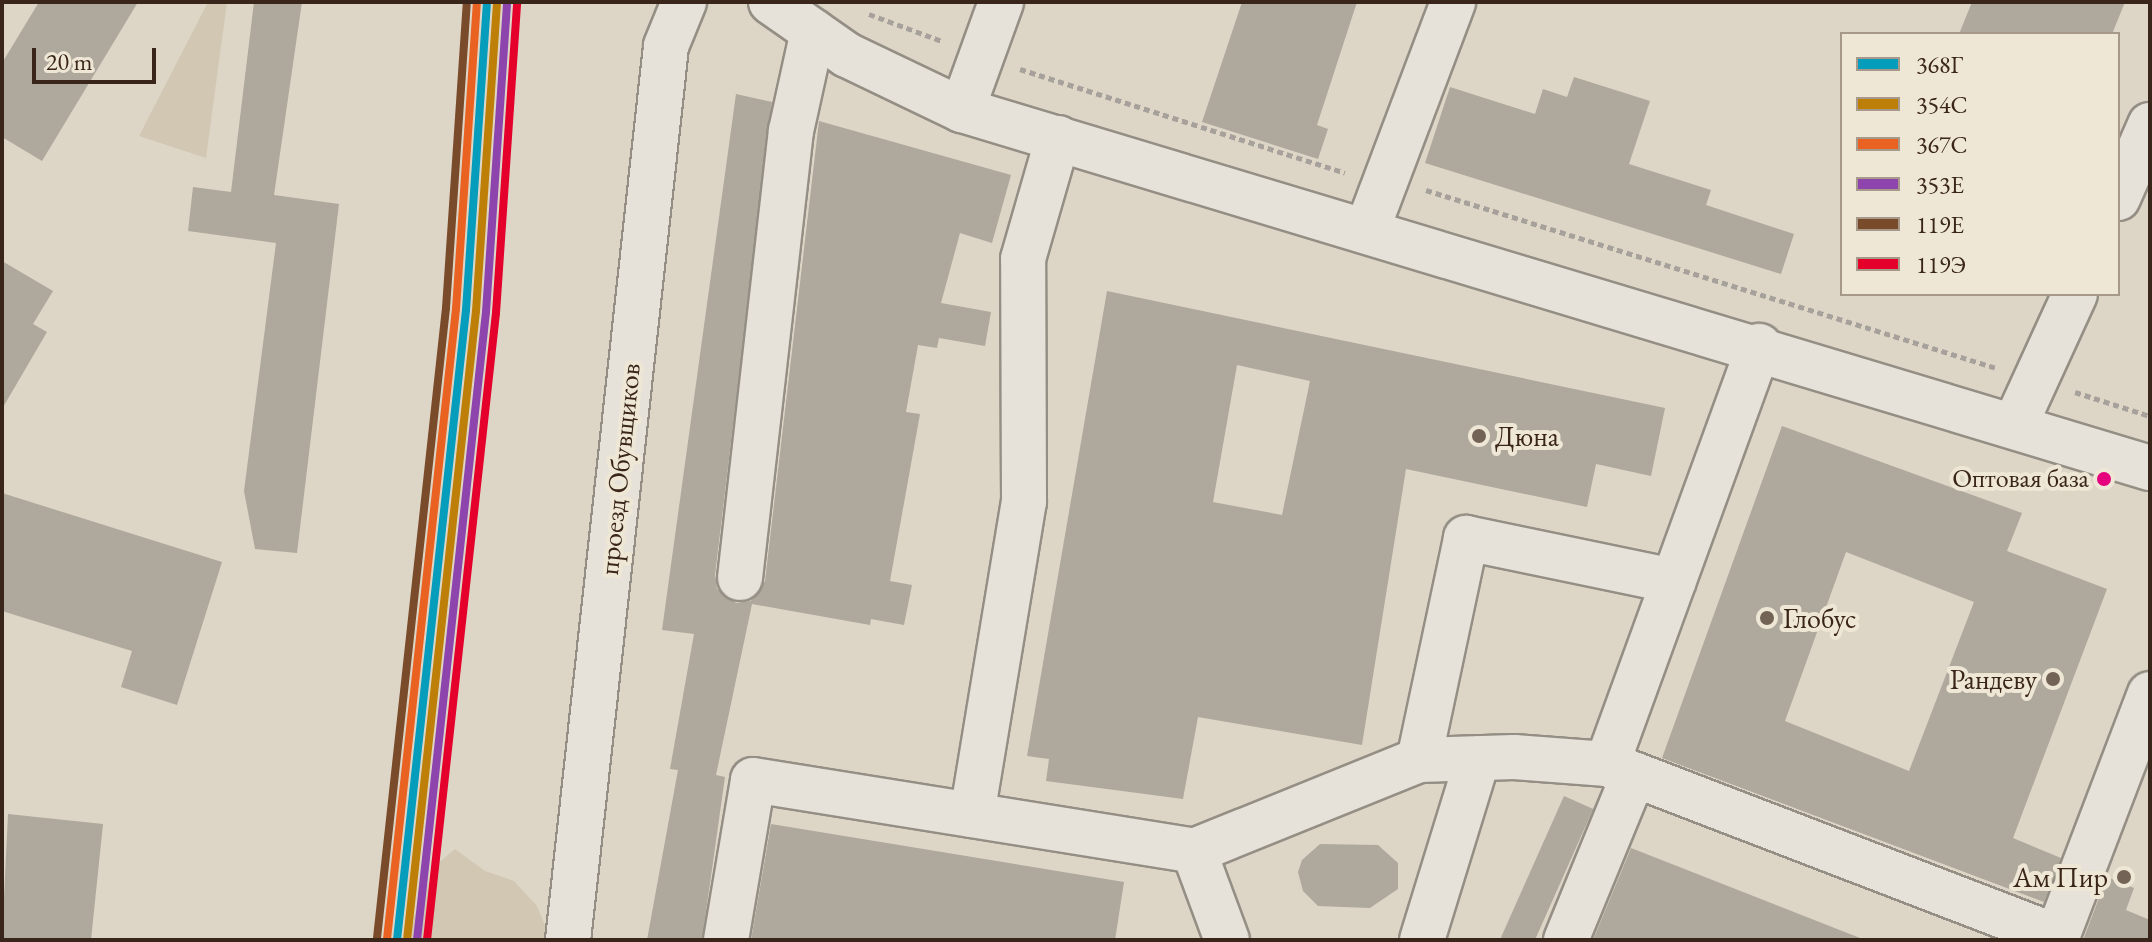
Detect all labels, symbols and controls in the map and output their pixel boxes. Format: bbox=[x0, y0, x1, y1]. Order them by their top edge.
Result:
scale bar bbox=[36, 32, 160, 82]
legend bbox=[1840, 32, 2120, 296]
text: 20 m bbox=[46, 46, 93, 77]
text: 368Г bbox=[1916, 49, 1963, 80]
text: 354С bbox=[1916, 89, 1968, 120]
text: 367С bbox=[1916, 129, 1968, 160]
text: 353Е bbox=[1916, 169, 1964, 200]
text: 119Е bbox=[1916, 209, 1964, 240]
text: 119Э bbox=[1916, 249, 1966, 280]
street label: проезд Обувщиков bbox=[591, 361, 647, 577]
place label: Дюна bbox=[1495, 419, 1559, 453]
marker: Дюна bbox=[1470, 427, 1488, 445]
place label: Оптовая база bbox=[1952, 463, 2089, 495]
marker: Оптовая база bbox=[2096, 471, 2112, 487]
place label: Глобус bbox=[1783, 601, 1856, 635]
marker: Глобус bbox=[1758, 609, 1776, 627]
place label: Рандеву bbox=[1950, 662, 2037, 696]
marker: Рандеву bbox=[2044, 670, 2062, 688]
place label: Ам Пир bbox=[2013, 860, 2108, 894]
marker: Ам Пир bbox=[2115, 868, 2133, 886]

